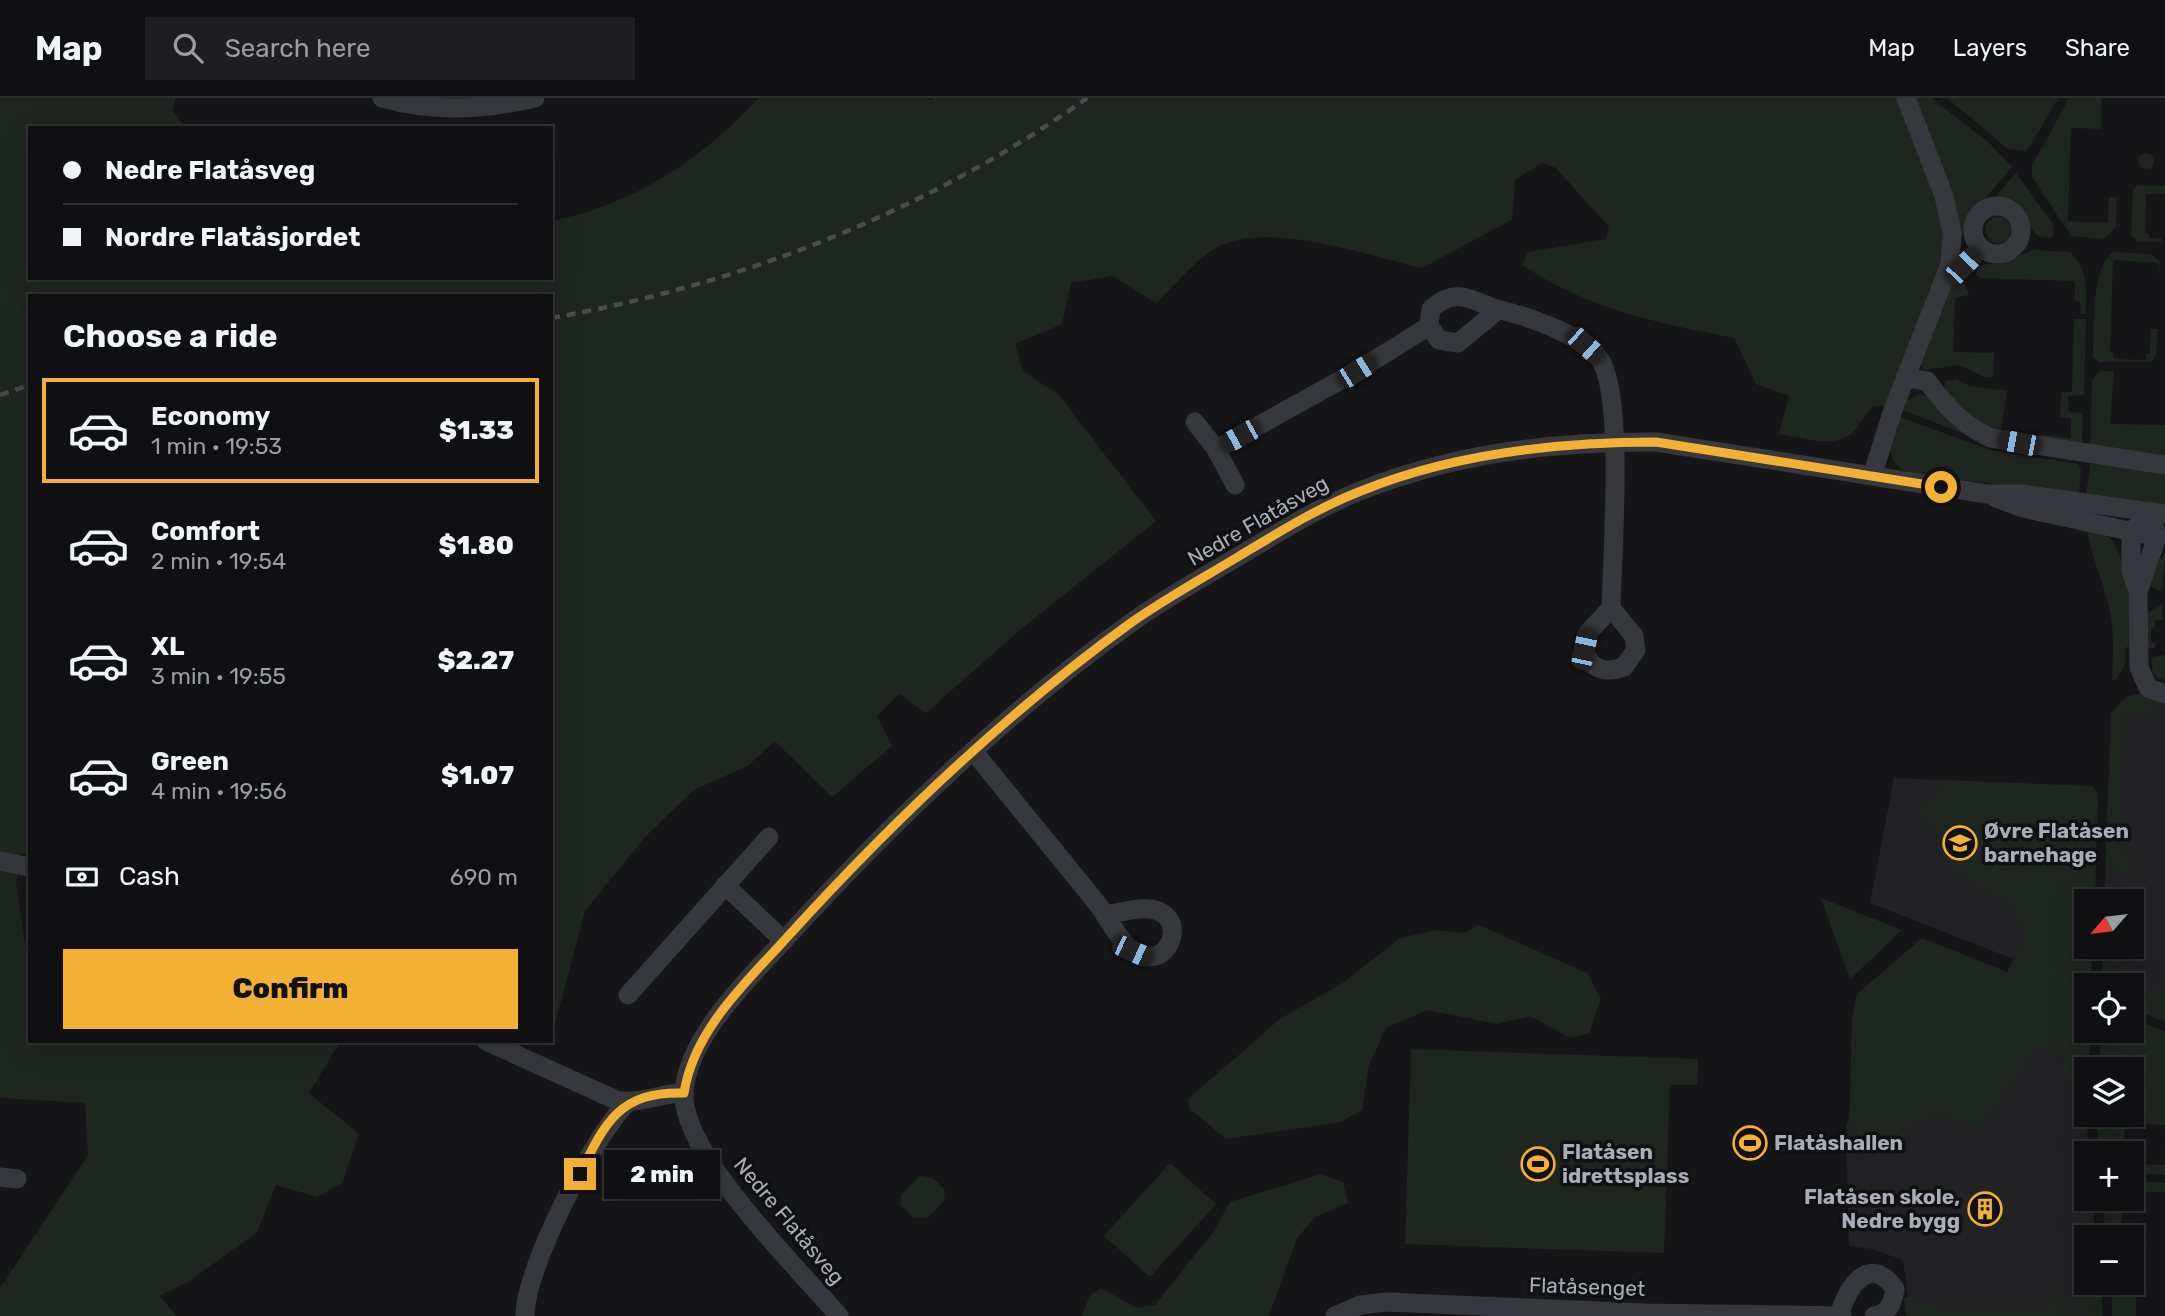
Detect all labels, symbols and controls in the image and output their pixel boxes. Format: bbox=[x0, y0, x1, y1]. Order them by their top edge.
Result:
search box bbox=[145, 17, 635, 80]
text: Map bbox=[35, 29, 103, 68]
icon: search bbox=[169, 29, 207, 67]
text: Search here bbox=[225, 33, 370, 64]
text: Map bbox=[1868, 34, 1915, 62]
text: Layers bbox=[1953, 34, 2027, 62]
text: Share bbox=[2065, 34, 2130, 62]
text: Nedre Flatåsveg bbox=[105, 155, 315, 186]
text: Nordre Flatåsjordet bbox=[105, 222, 360, 253]
car bbox=[1941, 244, 1986, 288]
text: Choose a ride bbox=[63, 317, 277, 355]
car bbox=[1563, 323, 1608, 367]
car bbox=[1334, 351, 1381, 391]
icon: car bbox=[67, 399, 130, 462]
text: Economy bbox=[151, 401, 270, 432]
text: $1.33 bbox=[439, 415, 514, 446]
car bbox=[1217, 417, 1264, 455]
car bbox=[1997, 429, 2042, 457]
text: 1 min · 19:53 bbox=[151, 432, 282, 460]
street label: Nedre Flatåsveg bbox=[1183, 470, 1332, 571]
route start bbox=[1925, 471, 1957, 503]
icon: car bbox=[67, 514, 130, 577]
text: Comfort bbox=[151, 516, 260, 547]
text: $1.80 bbox=[438, 530, 514, 561]
text: 2 min · 19:54 bbox=[151, 547, 286, 575]
car bbox=[1570, 626, 1599, 672]
icon: car bbox=[67, 629, 130, 692]
text: XL bbox=[151, 631, 184, 662]
text: $2.27 bbox=[438, 645, 514, 676]
text: 3 min · 19:55 bbox=[151, 662, 286, 690]
icon: car bbox=[67, 744, 130, 807]
text: Green bbox=[151, 746, 229, 777]
text: $1.07 bbox=[441, 760, 514, 791]
text: 4 min · 19:56 bbox=[151, 777, 287, 805]
place label: Øvre Flatåsen barnehage bbox=[1984, 818, 2129, 867]
school or university icon: Øvre Flatåsen barnehage bbox=[1941, 824, 1979, 862]
icon: cash bbox=[63, 858, 101, 896]
text: Cash bbox=[119, 861, 180, 892]
text: 690 m bbox=[450, 863, 518, 891]
north arrow bbox=[2074, 889, 2144, 959]
map controls bbox=[2074, 889, 2144, 1295]
car bbox=[1109, 933, 1156, 969]
button: Confirm bbox=[63, 949, 518, 1029]
button: locate bbox=[2074, 973, 2144, 1043]
button: layers bbox=[2074, 1057, 2144, 1127]
sports icon: Flatåshallen bbox=[1731, 1124, 1769, 1162]
place label: Flatåshallen bbox=[1774, 1130, 1903, 1155]
place label: Flatåsen idrettsplass bbox=[1562, 1139, 1689, 1188]
button: + bbox=[2074, 1141, 2144, 1211]
sports icon: Flatåsen idrettsplass bbox=[1519, 1145, 1557, 1183]
callout: 2 min bbox=[604, 1150, 720, 1198]
street label: Nedre Flatåsveg bbox=[729, 1152, 850, 1289]
route end bbox=[564, 1158, 596, 1190]
text: 2 min bbox=[630, 1160, 694, 1188]
place label: Flatåsen skole, Nedre bygg bbox=[1804, 1184, 1960, 1233]
building icon: Flatåsen skole, Nedre bygg bbox=[1966, 1190, 2004, 1228]
button: − bbox=[2074, 1225, 2144, 1295]
street label: Flatåsenget bbox=[1528, 1272, 1646, 1301]

